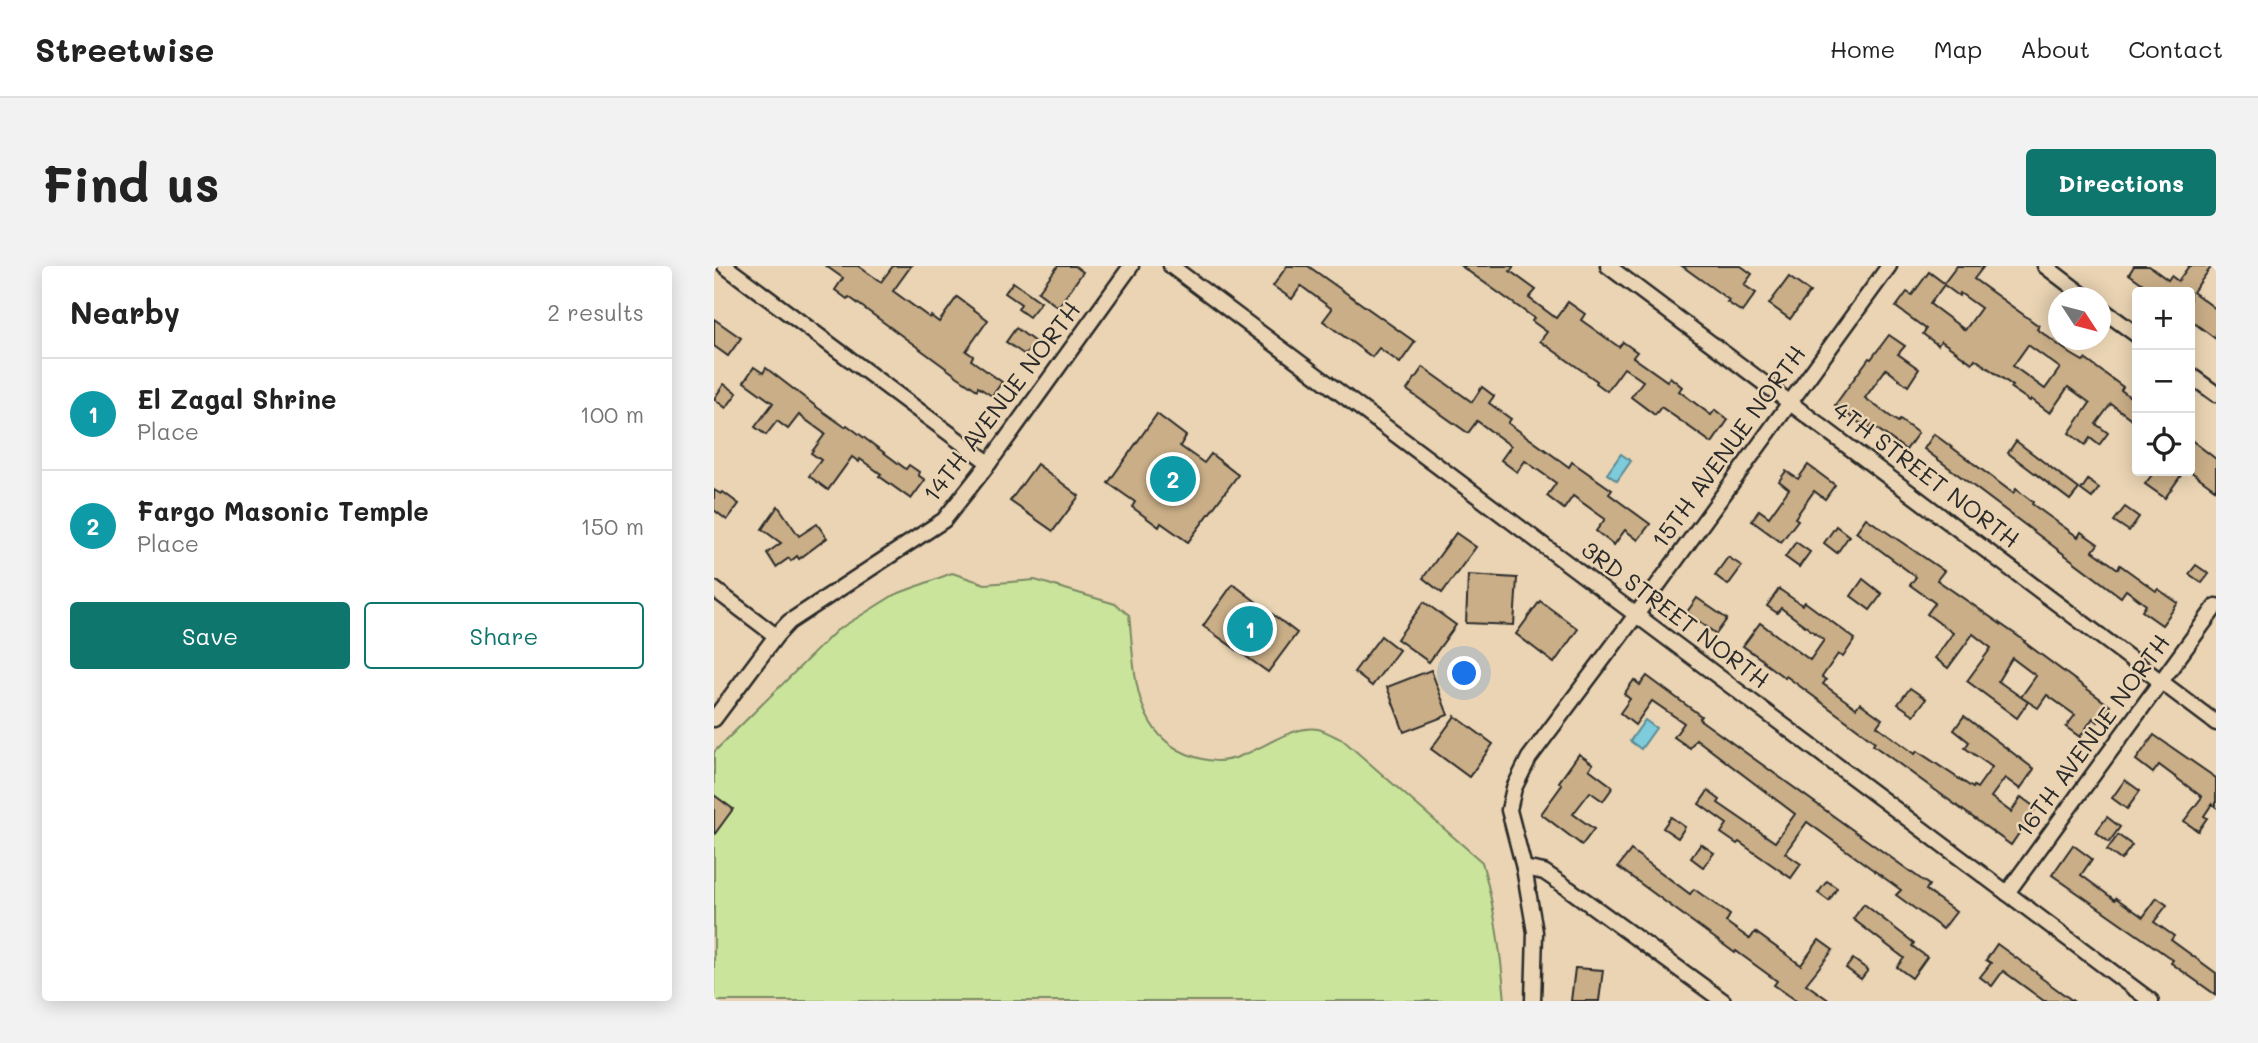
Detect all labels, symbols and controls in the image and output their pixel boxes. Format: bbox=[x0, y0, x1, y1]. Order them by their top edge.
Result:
text: Streetwise bbox=[35, 27, 214, 70]
text: Home bbox=[1830, 33, 1895, 64]
text: Map bbox=[1933, 33, 1982, 64]
text: About bbox=[2020, 33, 2090, 64]
text: Contact bbox=[2128, 33, 2223, 64]
button: Directions bbox=[2026, 149, 2216, 216]
text: Find us bbox=[42, 151, 220, 214]
north arrow bbox=[2048, 287, 2111, 350]
map controls bbox=[2132, 287, 2195, 476]
button: + bbox=[2132, 287, 2195, 350]
text: Nearby bbox=[70, 292, 180, 332]
street label: 14TH AVENUE NORTH bbox=[915, 295, 1086, 507]
text: 2 results bbox=[547, 297, 644, 327]
street label: 15TH AVENUE NORTH bbox=[1644, 339, 1812, 553]
button: − bbox=[2132, 350, 2195, 413]
text: El Zagal Shrine bbox=[137, 382, 336, 416]
street label: 4TH STREET NORTH bbox=[1827, 394, 2026, 554]
text: 1 bbox=[88, 399, 98, 429]
text: 100 m bbox=[580, 399, 644, 429]
button: locate bbox=[2132, 413, 2195, 476]
text: Place bbox=[137, 416, 199, 446]
pin: 2 bbox=[1150, 453, 1196, 505]
text: Fargo Masonic Temple bbox=[137, 494, 429, 528]
text: 2 bbox=[87, 511, 99, 541]
text: 150 m bbox=[580, 511, 644, 541]
text: Place bbox=[137, 528, 199, 558]
street label: 3RD STREET NORTH bbox=[1576, 533, 1776, 694]
button: Save bbox=[70, 602, 350, 669]
button: Share bbox=[364, 602, 644, 669]
pin: 1 bbox=[1227, 603, 1273, 655]
street label: 16TH AVENUE NORTH bbox=[2008, 628, 2176, 843]
your location bbox=[1447, 656, 1481, 690]

